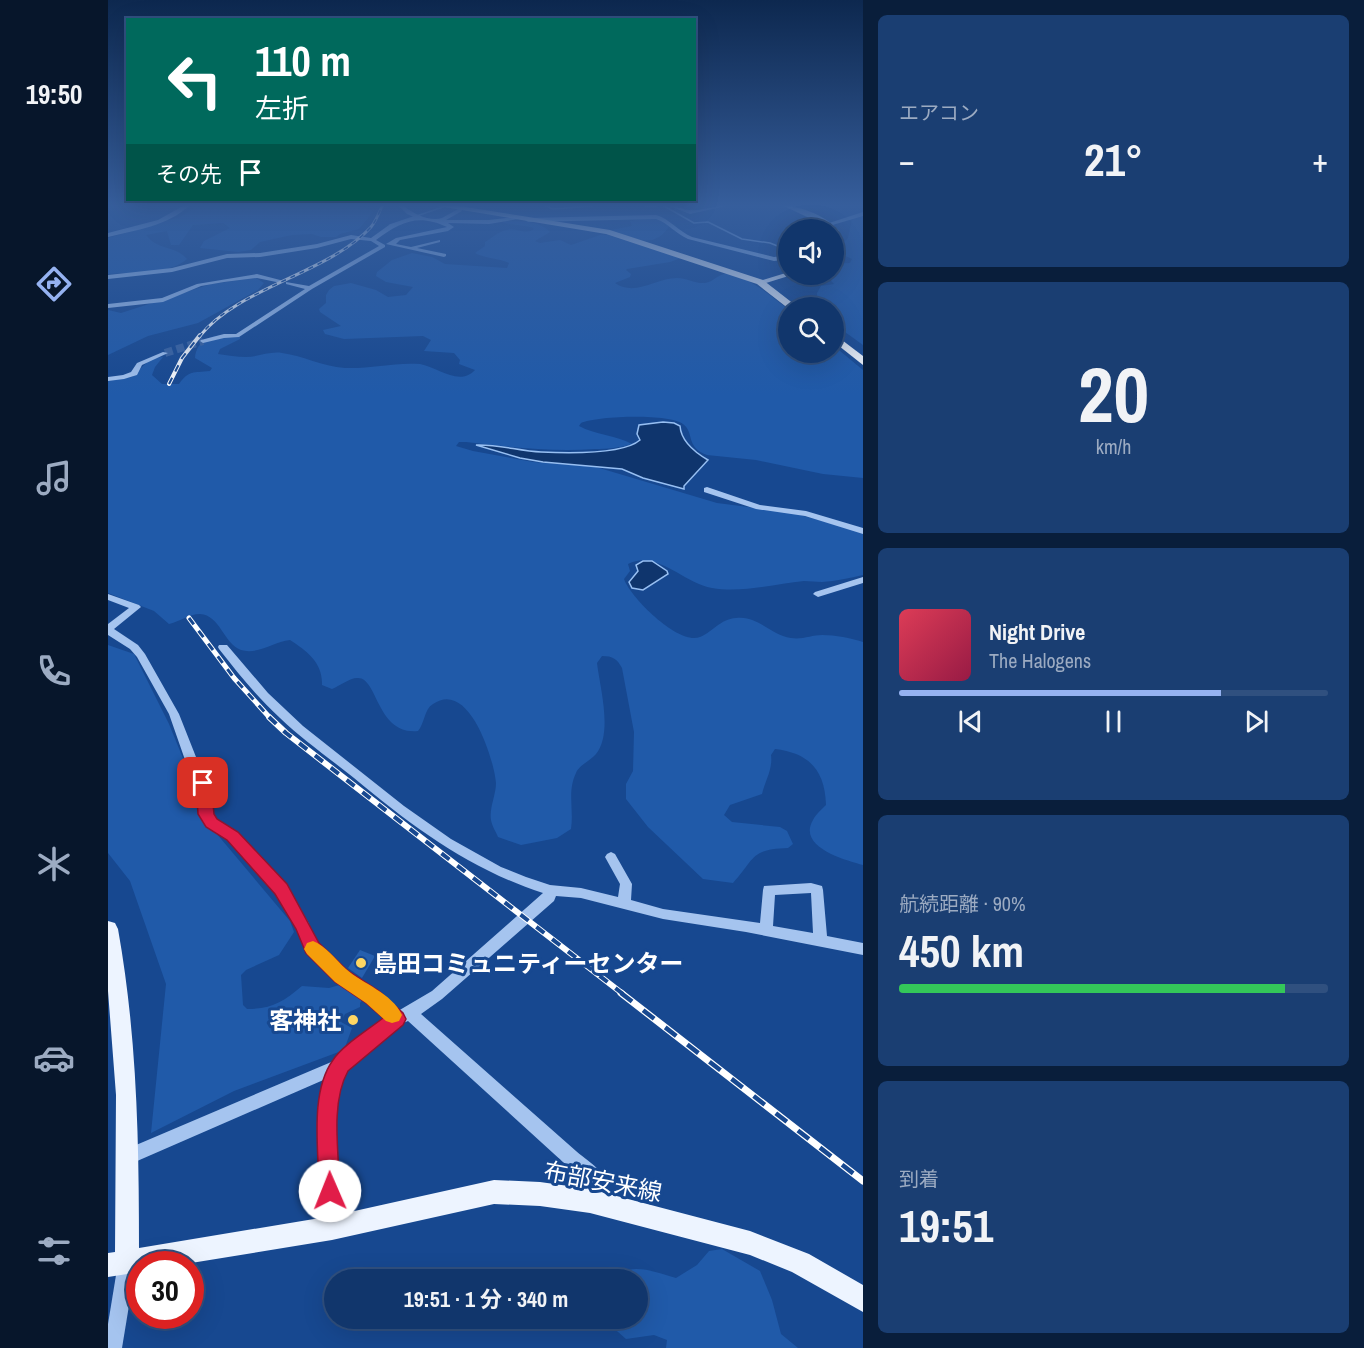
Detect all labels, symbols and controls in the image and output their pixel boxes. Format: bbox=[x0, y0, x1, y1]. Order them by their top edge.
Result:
text: 110 m bbox=[255, 33, 351, 89]
icon: left bbox=[156, 42, 234, 120]
text: 19:50 bbox=[26, 76, 82, 112]
text: 左折 bbox=[255, 90, 309, 126]
text: エアコン bbox=[899, 99, 979, 126]
text: 21° bbox=[1084, 129, 1143, 190]
text: − bbox=[899, 138, 915, 182]
text: + bbox=[1312, 138, 1328, 182]
icon: arrive bbox=[234, 156, 267, 189]
text: その先 bbox=[156, 159, 222, 189]
map controls bbox=[778, 219, 844, 363]
button: sound bbox=[778, 219, 844, 285]
icon: directions bbox=[33, 263, 75, 305]
button: search bbox=[778, 297, 844, 363]
text: 20 bbox=[1078, 341, 1149, 446]
text: km/h bbox=[1096, 433, 1131, 460]
icon: music bbox=[33, 457, 75, 499]
text: Night Drive bbox=[989, 617, 1085, 647]
text: The Halogens bbox=[989, 647, 1091, 674]
icon: phone bbox=[33, 650, 75, 692]
icon: previous bbox=[954, 705, 987, 738]
icon: pause bbox=[1097, 705, 1130, 738]
icon: next bbox=[1240, 705, 1273, 738]
pin bbox=[177, 757, 228, 808]
icon: arrive bbox=[186, 766, 219, 799]
icon: climate bbox=[33, 843, 75, 885]
text: 航続距離 · 90% bbox=[899, 890, 1026, 917]
text: 450 km bbox=[899, 920, 1024, 981]
place label: 島田コミュニティーセンター bbox=[373, 947, 684, 979]
marker: 島田コミュニティーセンター bbox=[354, 956, 368, 970]
place label: 客神社 bbox=[269, 1004, 341, 1036]
marker: 客神社 bbox=[346, 1013, 360, 1027]
icon: car bbox=[33, 1037, 75, 1079]
street label: 布部安来線 bbox=[541, 1154, 665, 1208]
position arrow bbox=[298, 1159, 362, 1223]
text: 到着 bbox=[899, 1165, 939, 1192]
text: 19:51 bbox=[899, 1195, 993, 1256]
icon: filters bbox=[33, 1230, 75, 1272]
speed limit sign: 30 bbox=[126, 1251, 204, 1329]
text: 19:51 · 1 分 · 340 m bbox=[404, 1284, 568, 1314]

